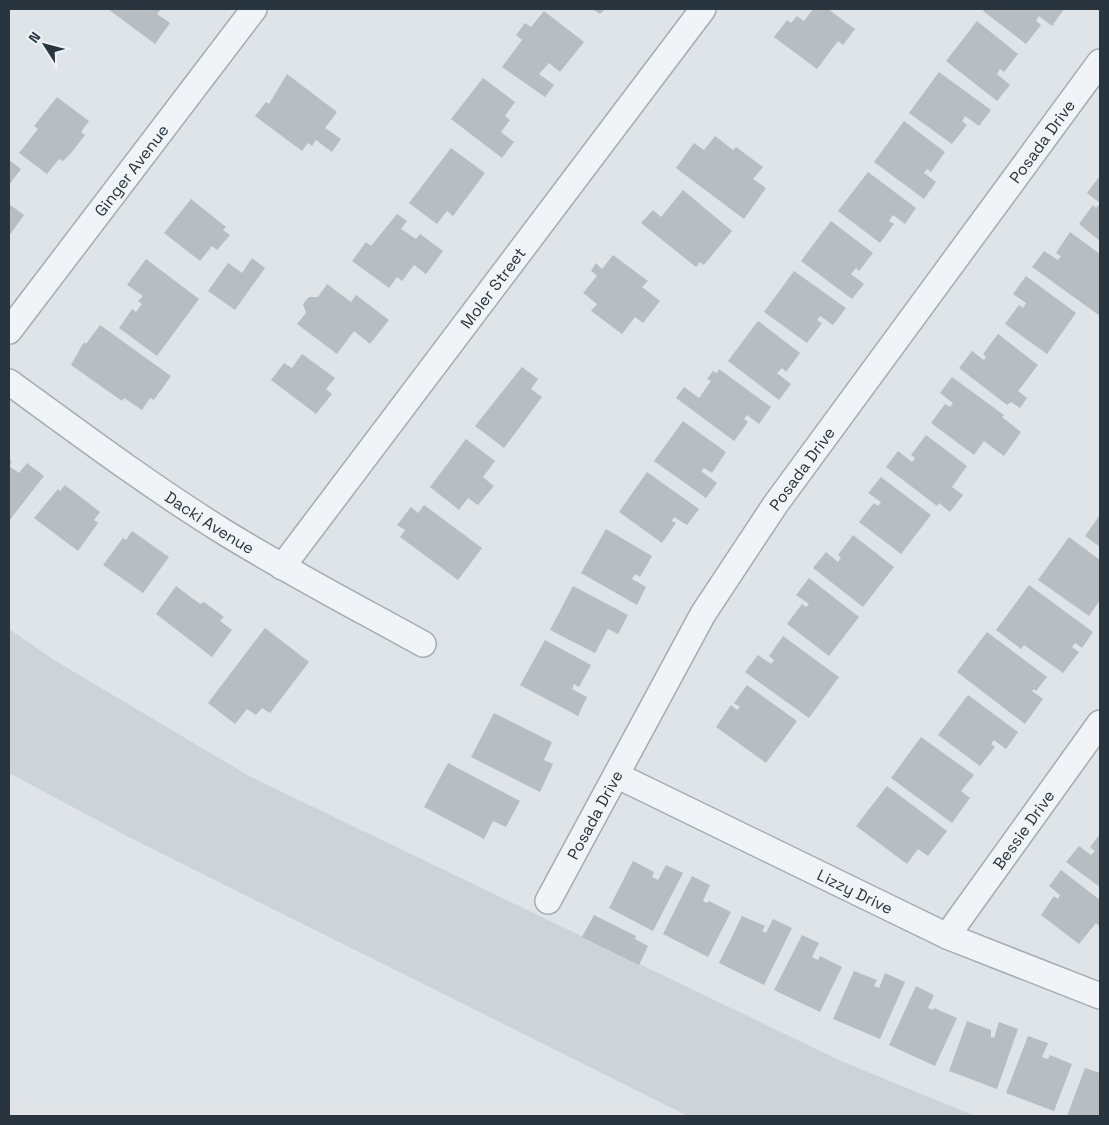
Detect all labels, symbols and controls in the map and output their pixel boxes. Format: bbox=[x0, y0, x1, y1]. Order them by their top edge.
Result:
north arrow bbox=[20, 20, 70, 70]
text: N bbox=[24, 28, 45, 46]
street label: Posada Drive bbox=[1004, 95, 1080, 187]
street label: Ginger Avenue bbox=[89, 120, 173, 221]
street label: Moler Street bbox=[455, 243, 530, 332]
street label: Posada Drive bbox=[764, 423, 839, 515]
street label: Dacki Avenue bbox=[161, 486, 258, 559]
street label: Posada Drive bbox=[562, 766, 627, 863]
street label: Bessie Drive bbox=[988, 786, 1059, 873]
street label: Lizzy Drive bbox=[814, 864, 897, 919]

